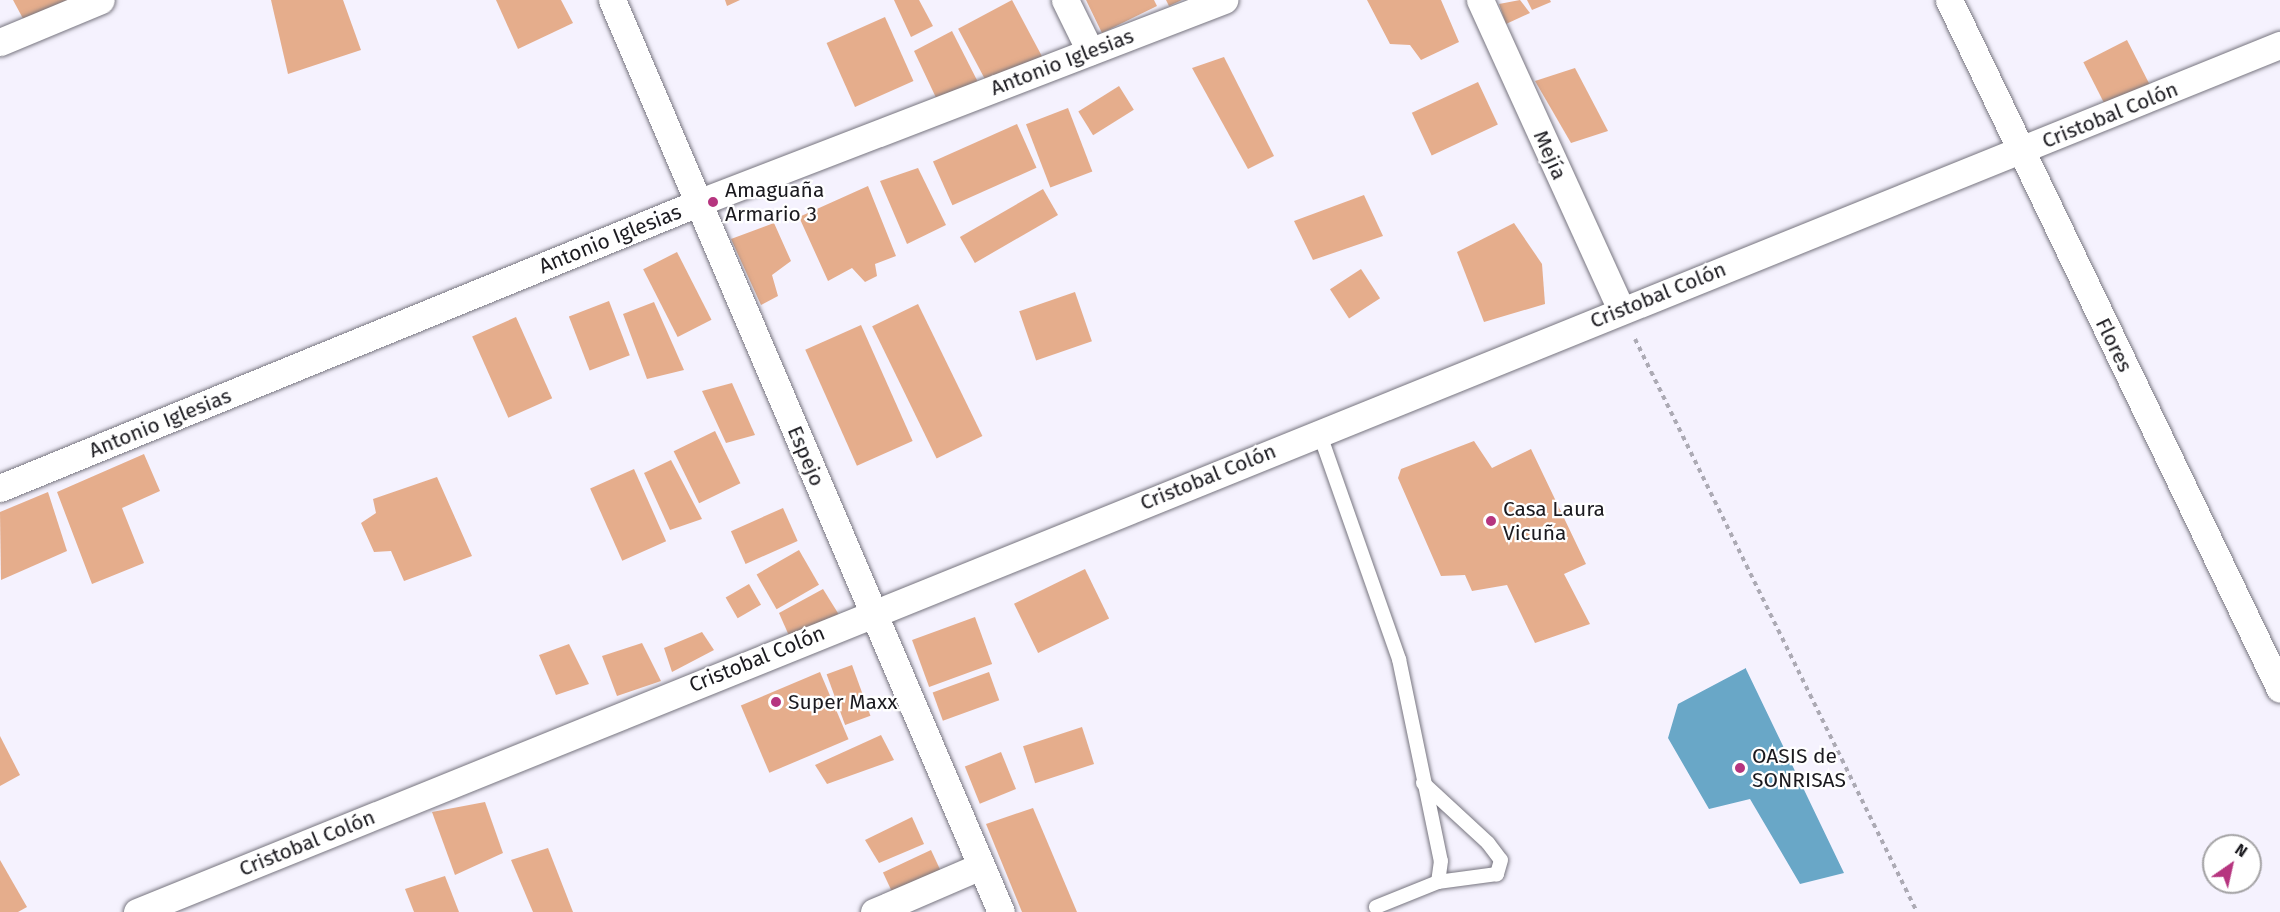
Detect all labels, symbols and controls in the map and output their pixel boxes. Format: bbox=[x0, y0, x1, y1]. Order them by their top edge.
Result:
street label: Antonio Iglesias bbox=[987, 23, 1137, 101]
street label: Cristobal Colón bbox=[2038, 76, 2182, 154]
street label: Mejía bbox=[1528, 126, 1572, 184]
place label: Amaguaña Armario 3 bbox=[725, 177, 824, 227]
marker: Amaguaña Armario 3 bbox=[706, 195, 720, 209]
street label: Antonio Iglesias bbox=[535, 199, 685, 279]
street label: Cristobal Colón bbox=[1586, 256, 1730, 334]
street label: Flores bbox=[2090, 314, 2138, 376]
street label: Antonio Iglesias bbox=[85, 383, 235, 463]
street label: Espejo bbox=[782, 422, 830, 490]
street label: Cristobal Colón bbox=[1136, 438, 1280, 516]
place label: Casa Laura Vicuña bbox=[1503, 496, 1605, 546]
marker: Casa Laura Vicuña bbox=[1484, 514, 1498, 528]
street label: Cristobal Colón bbox=[685, 620, 829, 698]
place label: Super Maxx bbox=[788, 689, 897, 715]
marker: Super Maxx bbox=[769, 695, 783, 709]
place label: OASIS de SONRISAS bbox=[1752, 743, 1846, 793]
marker: OASIS de SONRISAS bbox=[1733, 761, 1747, 775]
street label: Cristobal Colón bbox=[235, 804, 379, 882]
north arrow bbox=[2202, 834, 2262, 894]
text: N bbox=[2232, 839, 2251, 861]

